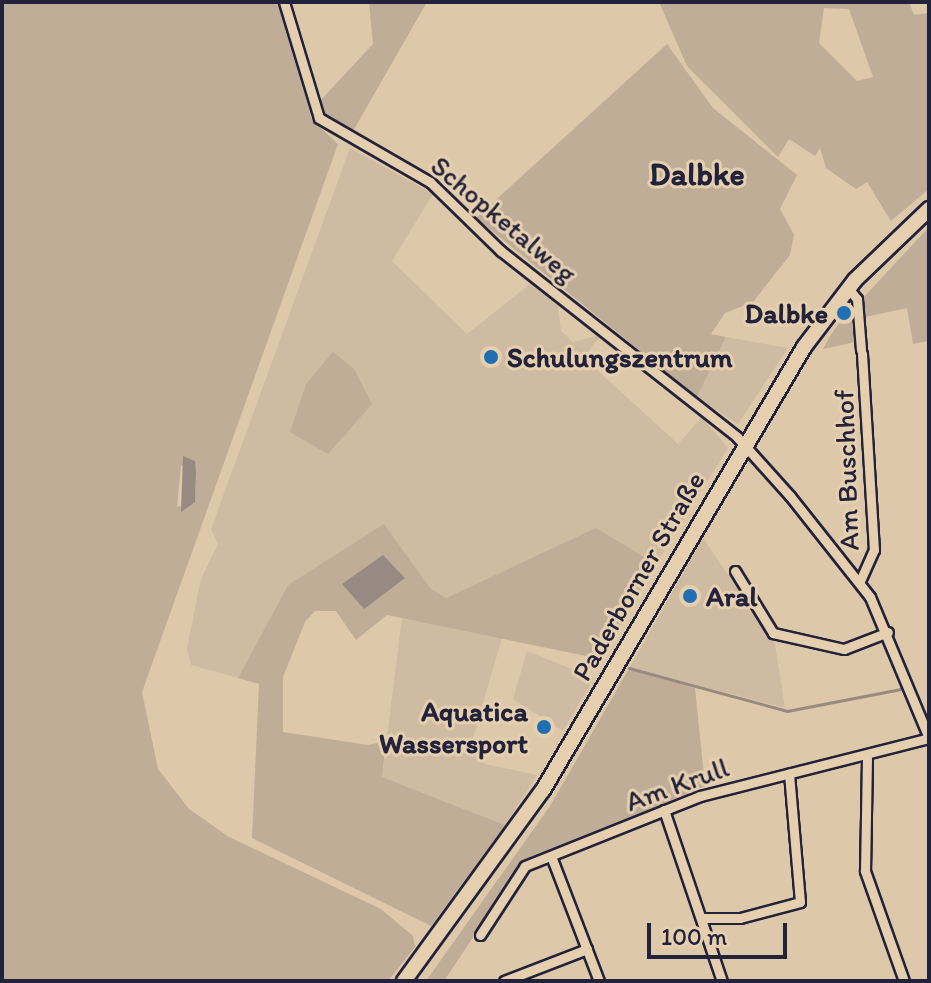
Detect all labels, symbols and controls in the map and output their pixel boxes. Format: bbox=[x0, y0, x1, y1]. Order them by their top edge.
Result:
street label: Schopketalweg bbox=[424, 148, 584, 290]
district label: Dalbke bbox=[649, 155, 745, 193]
place label: Dalbke bbox=[745, 296, 828, 330]
marker: Dalbke bbox=[835, 304, 853, 322]
place label: Schulungszentrum bbox=[507, 340, 733, 374]
marker: Schulungszentrum bbox=[482, 348, 500, 366]
street label: Am Buschhof bbox=[826, 389, 866, 551]
street label: Paderborner Straße bbox=[564, 465, 712, 687]
place label: Aral bbox=[706, 579, 758, 613]
marker: Aral bbox=[681, 587, 699, 605]
place label: Aquatica Wassersport bbox=[379, 694, 528, 760]
marker: Aquatica Wassersport bbox=[535, 718, 553, 736]
street label: Am Krull bbox=[621, 750, 733, 818]
scale bar bbox=[651, 907, 791, 957]
text: 100 m bbox=[661, 922, 727, 951]

